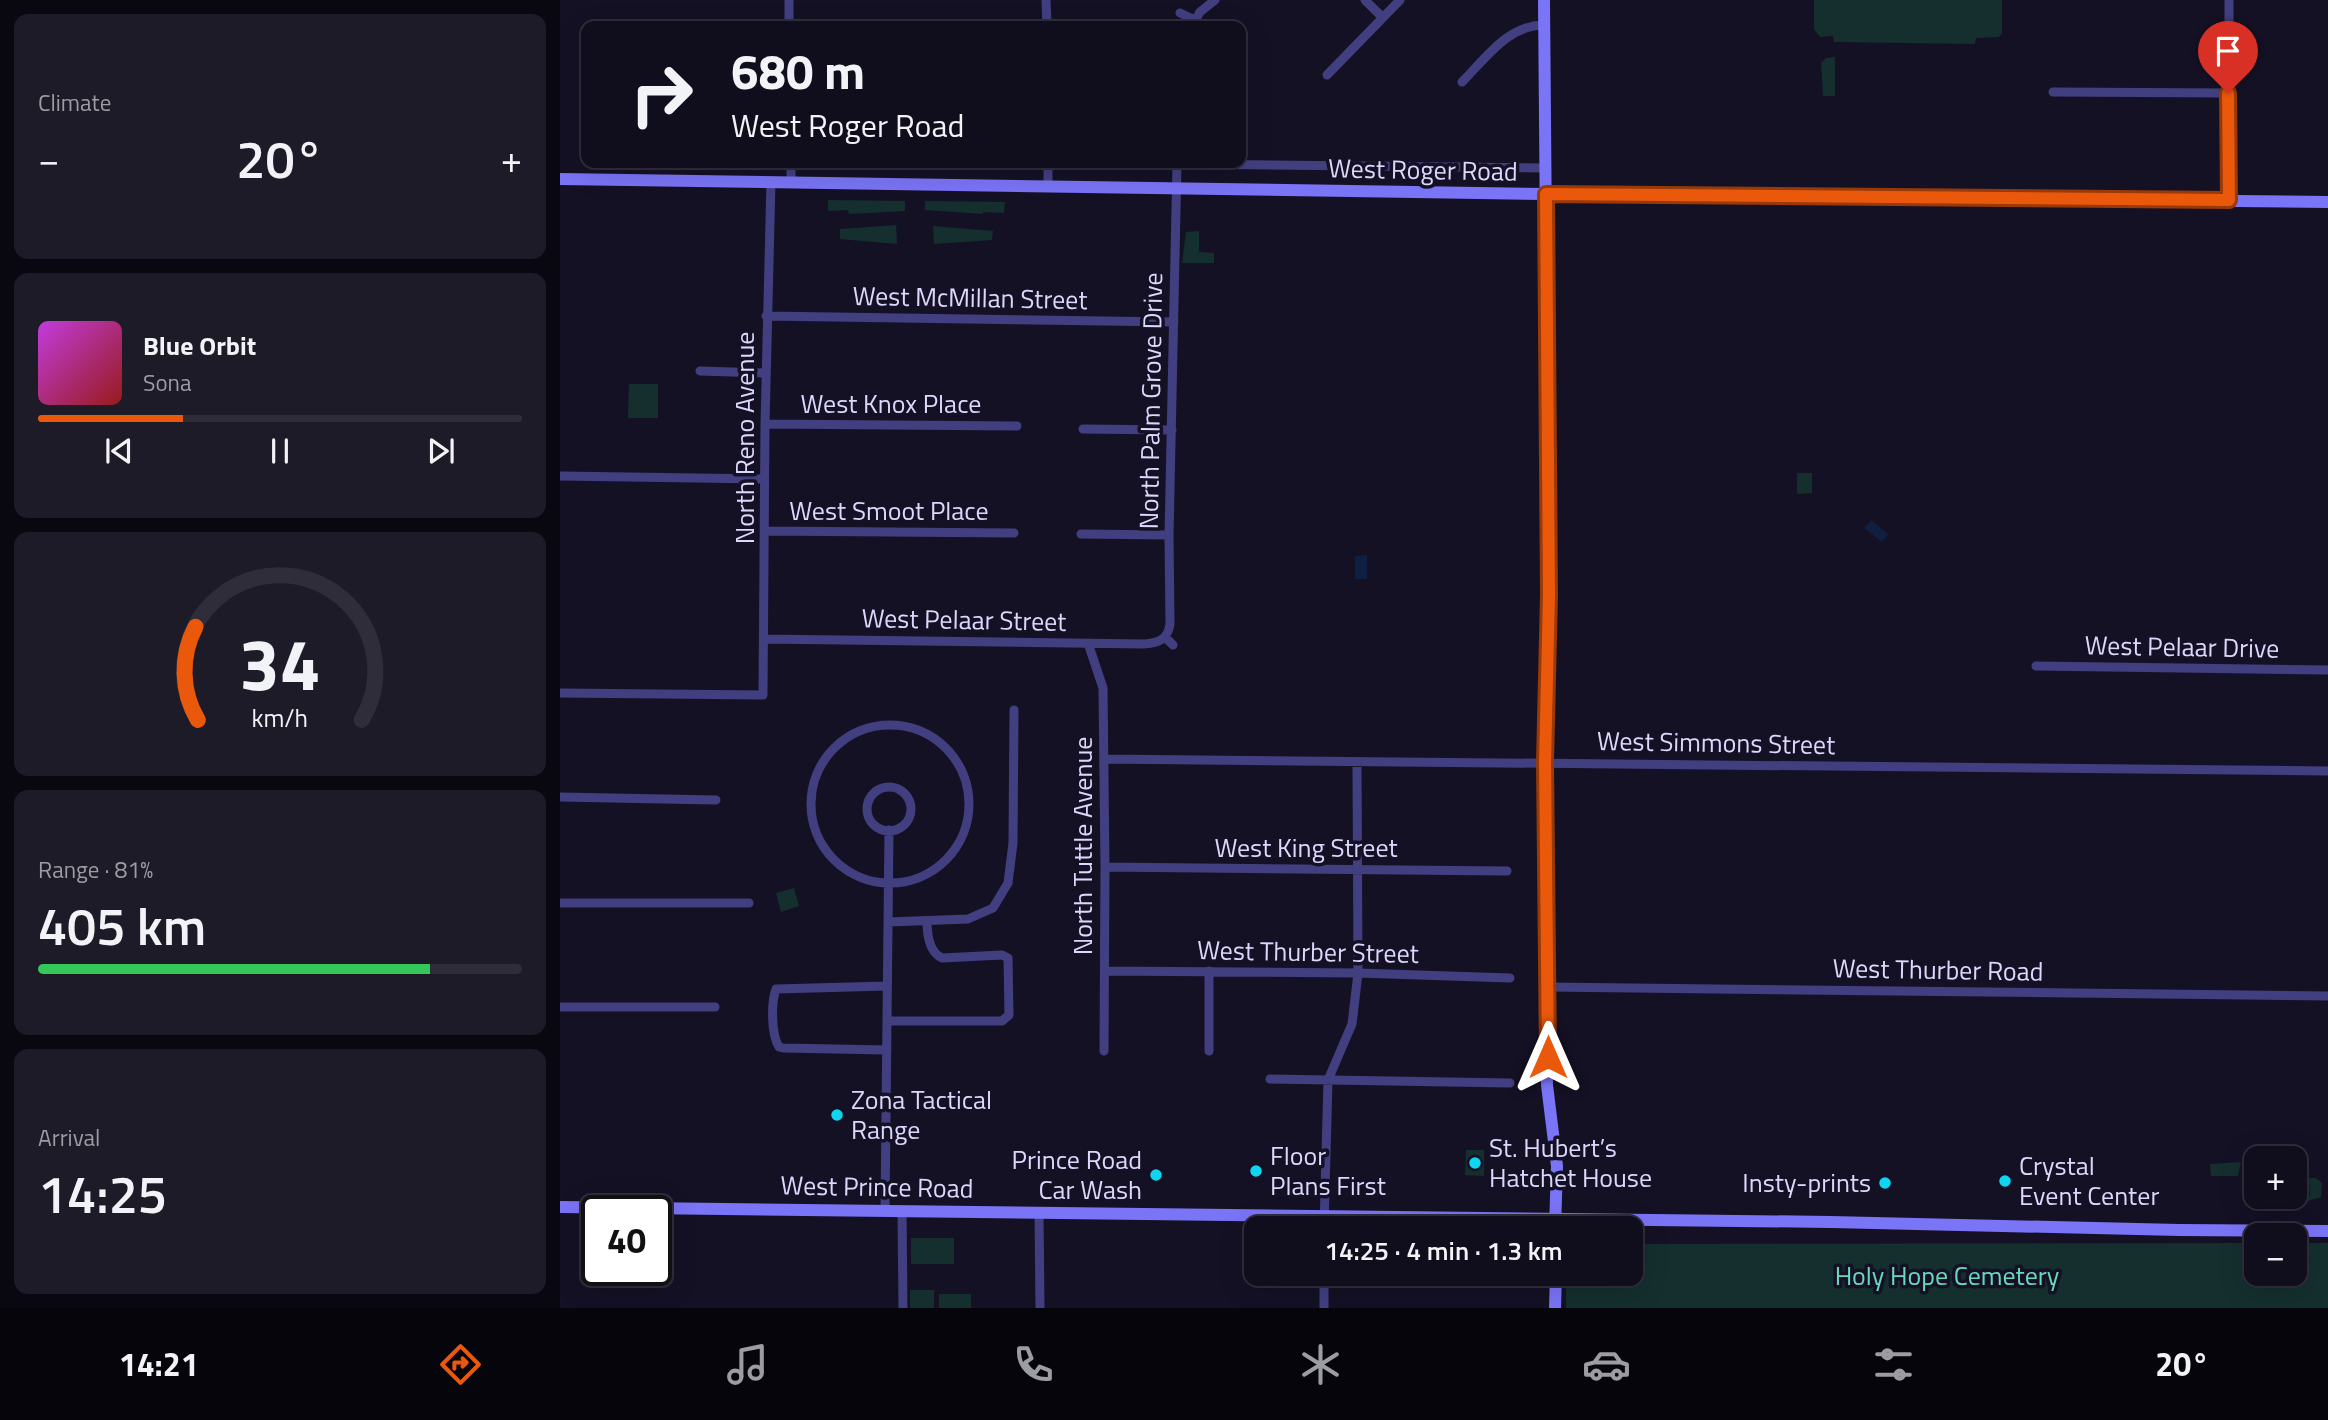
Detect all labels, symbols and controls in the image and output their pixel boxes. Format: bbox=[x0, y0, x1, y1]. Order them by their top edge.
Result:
pin bbox=[2198, 21, 2258, 93]
icon: arrive bbox=[2209, 32, 2247, 70]
text: 680 m bbox=[731, 33, 865, 108]
icon: right bbox=[616, 49, 707, 140]
text: Climate bbox=[38, 85, 111, 120]
text: West Roger Road bbox=[731, 101, 964, 149]
text: 20° bbox=[236, 119, 324, 198]
text: − bbox=[38, 130, 59, 188]
text: + bbox=[501, 130, 522, 188]
street label: West Roger Road bbox=[1328, 148, 1518, 191]
street label: North Palm Grove Drive bbox=[1129, 272, 1172, 530]
street label: West McMillan Street bbox=[852, 276, 1088, 319]
text: Blue Orbit bbox=[143, 326, 256, 365]
street label: North Reno Avenue bbox=[725, 332, 764, 544]
text: Sona bbox=[143, 365, 191, 400]
street label: West Knox Place bbox=[801, 384, 981, 423]
icon: previous bbox=[100, 432, 138, 470]
icon: pause bbox=[261, 432, 299, 470]
icon: next bbox=[422, 432, 460, 470]
street label: West Smoot Place bbox=[789, 491, 989, 530]
street label: West Pelaar Street bbox=[861, 598, 1067, 641]
text: 34 bbox=[239, 608, 321, 718]
street label: West Pelaar Drive bbox=[2084, 625, 2280, 668]
text: km/h bbox=[252, 699, 308, 737]
street label: West Simmons Street bbox=[1596, 721, 1836, 764]
street label: North Tuttle Avenue bbox=[1063, 737, 1102, 955]
street label: West King Street bbox=[1214, 828, 1398, 867]
text: Range · 81% bbox=[38, 852, 153, 887]
text: 405 km bbox=[38, 886, 206, 965]
street label: West Thurber Street bbox=[1197, 930, 1419, 973]
street label: West Thurber Road bbox=[1832, 948, 2044, 991]
position arrow bbox=[1511, 1020, 1585, 1094]
place label: Zona Tactical Range bbox=[851, 1080, 992, 1149]
marker: Zona Tactical Range bbox=[829, 1107, 845, 1123]
text: Arrival bbox=[38, 1120, 100, 1155]
place label: St. Hubert’s Hatchet House bbox=[1489, 1128, 1652, 1197]
place label: Floor Plans First bbox=[1270, 1136, 1386, 1205]
place label: Prince Road Car Wash bbox=[1012, 1140, 1142, 1209]
place label: Crystal Event Center bbox=[2019, 1146, 2159, 1215]
map controls bbox=[2244, 1146, 2307, 1286]
button: + bbox=[2244, 1146, 2307, 1209]
text: 14:25 bbox=[38, 1154, 167, 1233]
marker: St. Hubert’s Hatchet House bbox=[1467, 1155, 1483, 1171]
marker: Floor Plans First bbox=[1248, 1163, 1264, 1179]
place label: Insty-prints bbox=[1742, 1163, 1871, 1202]
street label: West Prince Road bbox=[780, 1165, 974, 1208]
marker: Prince Road Car Wash bbox=[1148, 1167, 1164, 1183]
marker: Crystal Event Center bbox=[1997, 1173, 2013, 1189]
marker: Insty-prints bbox=[1877, 1175, 1893, 1191]
speed limit sign: 40 bbox=[581, 1195, 672, 1286]
button: − bbox=[2244, 1223, 2307, 1286]
text: 14:25 · 4 min · 1.3 km bbox=[1324, 1231, 1563, 1270]
park label: Holy Hope Cemetery bbox=[1835, 1256, 2059, 1295]
text: 14:21 bbox=[119, 1340, 199, 1388]
icon: directions bbox=[436, 1340, 485, 1389]
icon: music bbox=[723, 1340, 772, 1389]
icon: phone bbox=[1009, 1340, 1058, 1389]
icon: climate bbox=[1296, 1340, 1345, 1389]
icon: car bbox=[1582, 1340, 1631, 1389]
icon: filters bbox=[1869, 1340, 1918, 1389]
text: 20° bbox=[2155, 1340, 2209, 1388]

